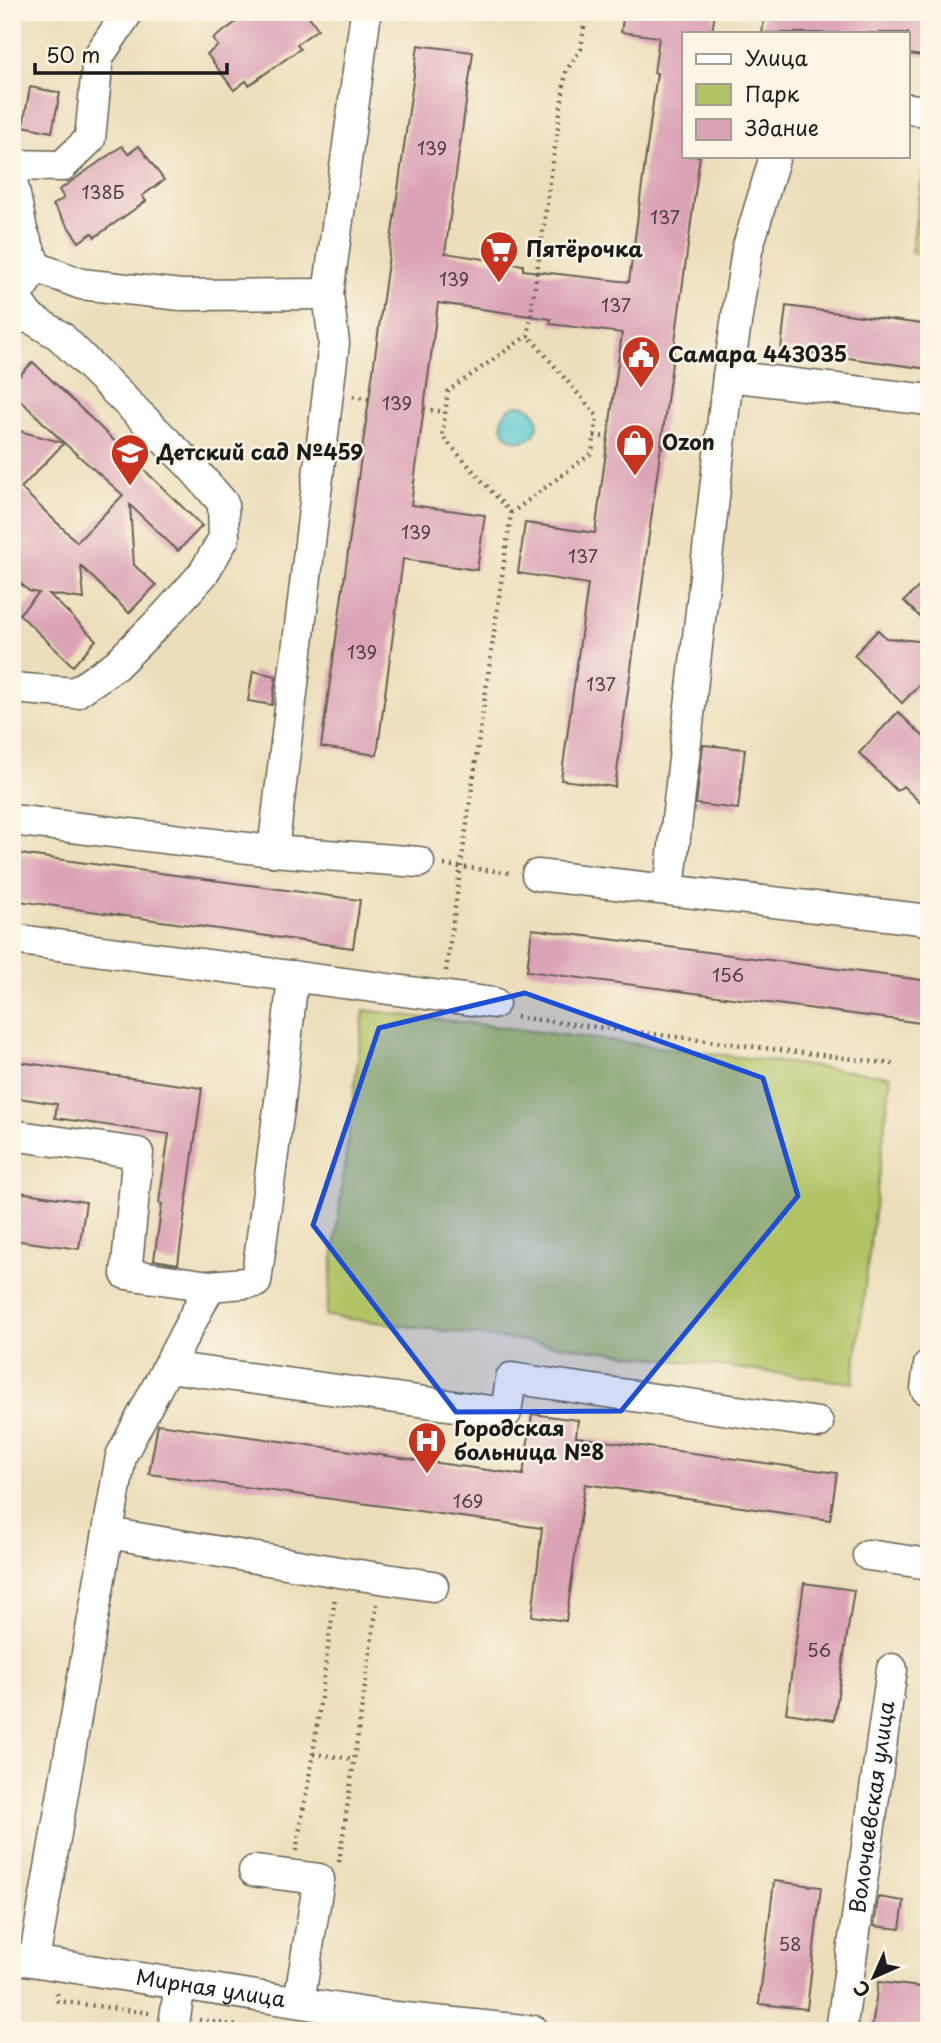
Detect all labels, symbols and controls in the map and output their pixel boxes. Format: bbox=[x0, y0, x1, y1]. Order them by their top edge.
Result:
scale bar bbox=[35, 32, 228, 76]
legend bbox=[682, 32, 909, 158]
text: 50 m bbox=[46, 38, 100, 70]
text: Улица bbox=[745, 41, 808, 73]
text: Парк bbox=[745, 77, 800, 109]
text: Здание bbox=[745, 111, 819, 143]
house number: 139 bbox=[417, 134, 447, 161]
house number: 138Б bbox=[82, 178, 124, 205]
house number: 137 bbox=[650, 203, 680, 230]
supermarket icon: Пятёрочка bbox=[478, 229, 520, 284]
place label: Пятёрочка bbox=[526, 232, 643, 264]
house number: 139 bbox=[439, 265, 469, 292]
house number: 137 bbox=[601, 291, 631, 318]
public building icon: Самара 443035 bbox=[620, 334, 662, 389]
place label: Самара 443035 bbox=[668, 337, 847, 369]
house number: 139 bbox=[382, 389, 412, 416]
shop icon: Ozon bbox=[614, 422, 656, 477]
place label: Ozon bbox=[662, 425, 715, 457]
school or university icon: Детский сад №459 bbox=[109, 432, 151, 487]
place label: Детский сад №459 bbox=[156, 435, 363, 467]
house number: 139 bbox=[401, 518, 431, 545]
house number: 137 bbox=[568, 542, 598, 569]
house number: 139 bbox=[347, 638, 377, 665]
house number: 137 bbox=[586, 670, 616, 697]
house number: 156 bbox=[712, 961, 744, 988]
place label: Городская больница №8 bbox=[454, 1411, 604, 1467]
hospital icon: Городская больница №8 bbox=[406, 1420, 448, 1475]
house number: 169 bbox=[453, 1487, 483, 1514]
house number: 56 bbox=[807, 1636, 831, 1663]
street label: Волочаевская улица bbox=[840, 1698, 901, 1915]
house number: 58 bbox=[779, 1930, 801, 1957]
north arrow bbox=[839, 1941, 909, 2011]
street label: Мирная улица bbox=[134, 1960, 289, 2014]
text: С bbox=[846, 1975, 876, 2005]

